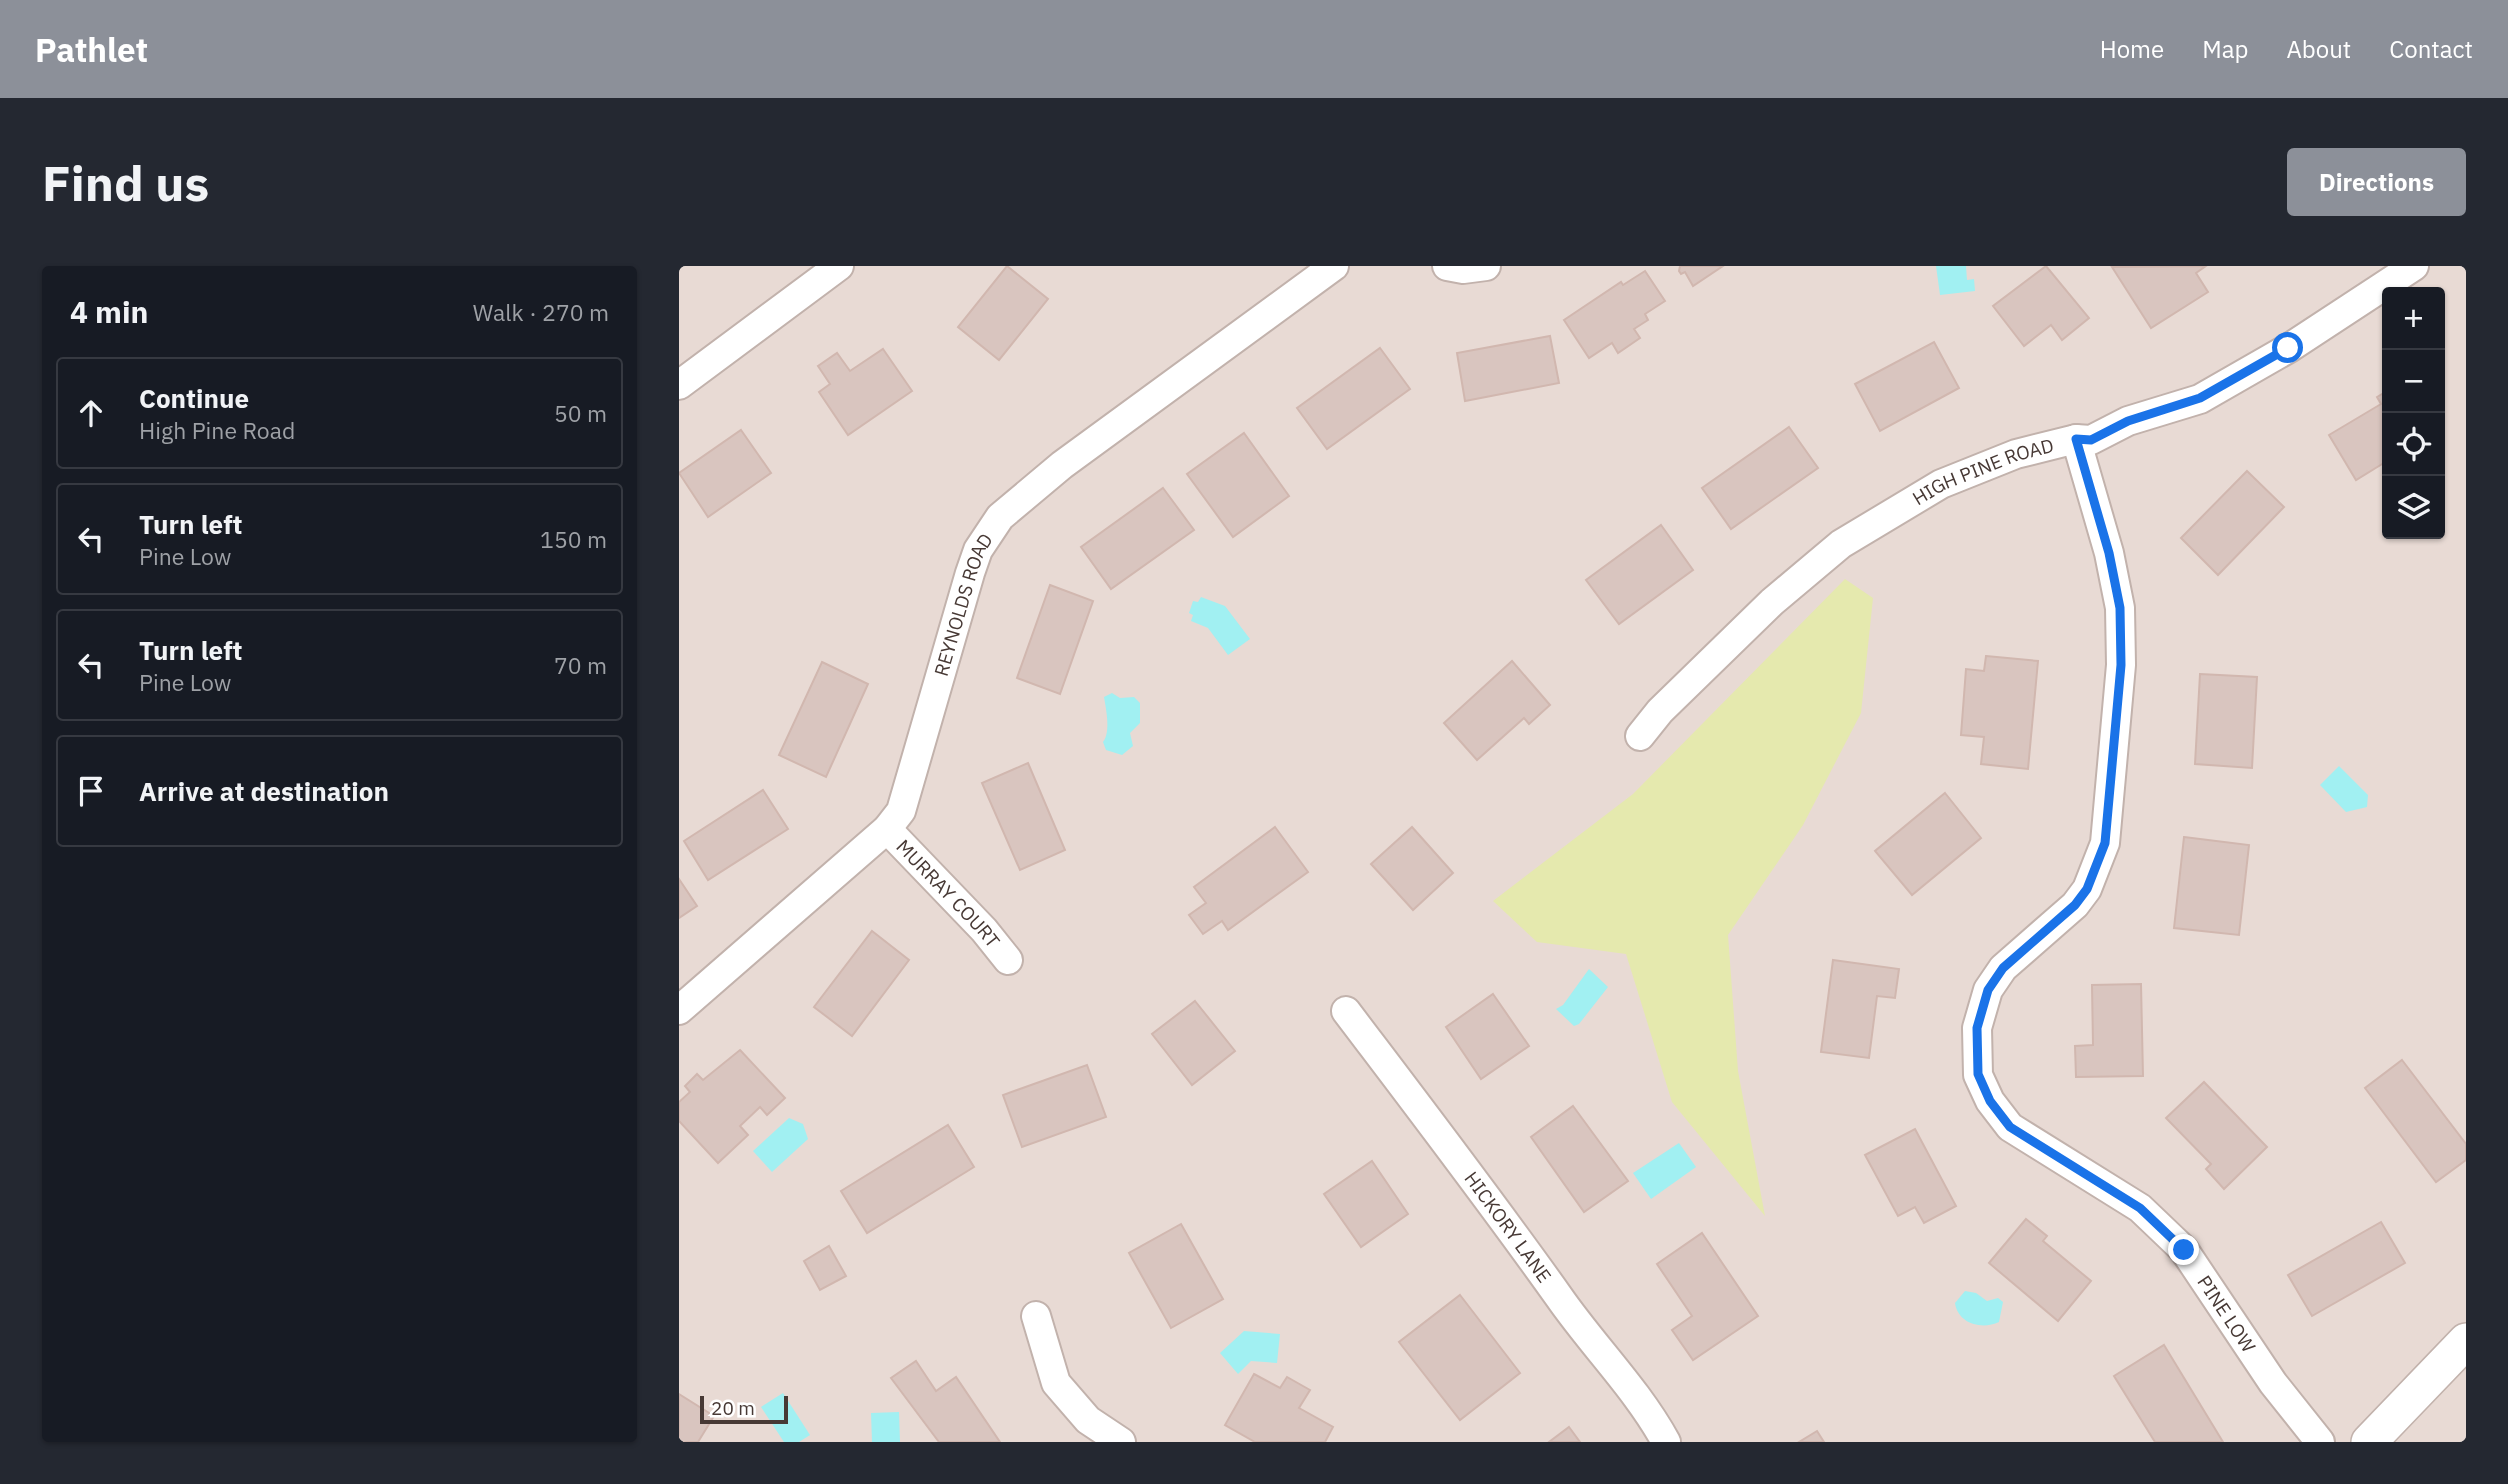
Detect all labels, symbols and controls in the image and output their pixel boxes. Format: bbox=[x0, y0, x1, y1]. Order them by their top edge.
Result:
text: Pathlet bbox=[35, 28, 148, 71]
text: Home bbox=[2100, 33, 2164, 65]
text: Map bbox=[2202, 33, 2248, 65]
text: About bbox=[2286, 33, 2351, 65]
text: Contact bbox=[2389, 33, 2473, 65]
button: Directions bbox=[2287, 148, 2466, 216]
text: Find us bbox=[42, 151, 209, 214]
map controls bbox=[2382, 287, 2445, 539]
button: + bbox=[2382, 287, 2445, 350]
text: 4 min bbox=[70, 292, 148, 331]
text: Walk · 270 m bbox=[473, 297, 609, 327]
route start bbox=[2272, 332, 2303, 363]
button: − bbox=[2382, 350, 2445, 413]
text: Continue bbox=[139, 381, 249, 415]
icon: ahead bbox=[72, 394, 110, 432]
text: 50 m bbox=[554, 398, 607, 428]
button: locate bbox=[2382, 413, 2445, 476]
text: High Pine Road bbox=[139, 415, 295, 445]
street label: HIGH PINE ROAD bbox=[1908, 433, 2056, 510]
button: layers bbox=[2382, 476, 2445, 539]
text: Turn left bbox=[139, 507, 242, 541]
icon: left bbox=[72, 520, 110, 558]
text: 150 m bbox=[540, 524, 607, 554]
street label: REYNOLDS ROAD bbox=[929, 529, 998, 679]
text: Pine Low bbox=[139, 541, 232, 571]
text: Turn left bbox=[139, 633, 242, 667]
icon: left bbox=[72, 646, 110, 684]
text: 70 m bbox=[554, 650, 607, 680]
text: Pine Low bbox=[139, 667, 232, 697]
icon: arrive bbox=[72, 772, 110, 810]
text: Arrive at destination bbox=[139, 774, 389, 808]
street label: MURRAY COURT bbox=[891, 834, 1005, 952]
street label: HICKORY LANE bbox=[1459, 1167, 1557, 1287]
route end bbox=[2168, 1234, 2199, 1265]
street label: PINE LOW bbox=[2192, 1271, 2261, 1357]
scale bar bbox=[700, 1393, 787, 1425]
text: 20 m bbox=[711, 1396, 755, 1420]

